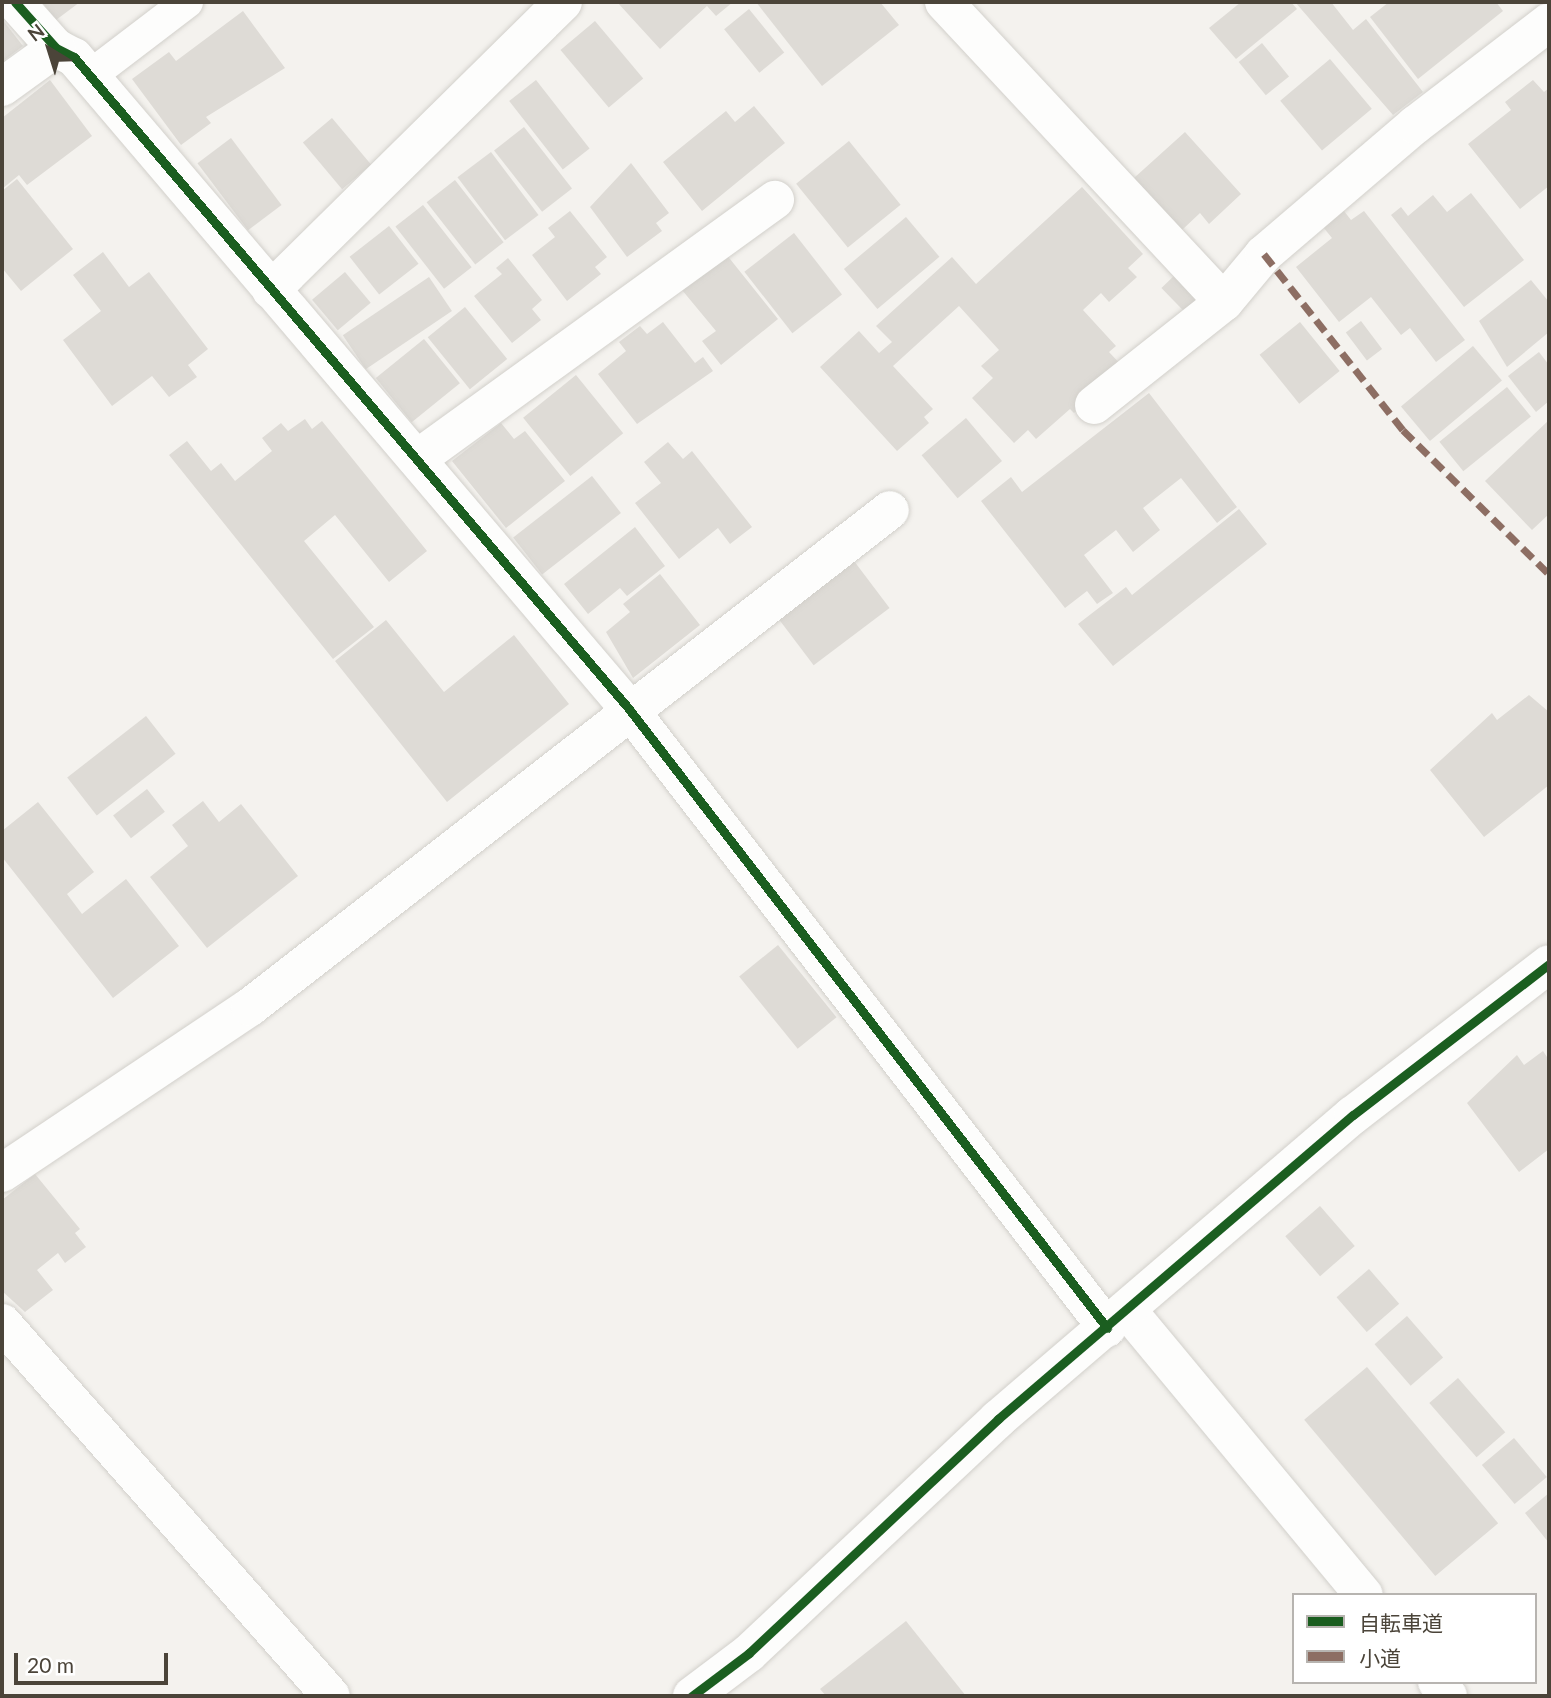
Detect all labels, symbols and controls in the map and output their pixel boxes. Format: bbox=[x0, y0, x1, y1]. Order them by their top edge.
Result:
north arrow bbox=[14, 14, 84, 84]
text: N bbox=[23, 18, 49, 46]
legend bbox=[1292, 1593, 1537, 1684]
text: 自転車道 bbox=[1359, 1610, 1443, 1635]
scale bar bbox=[18, 1638, 172, 1682]
text: 小道 bbox=[1359, 1645, 1401, 1670]
text: 20 m bbox=[27, 1652, 74, 1677]

